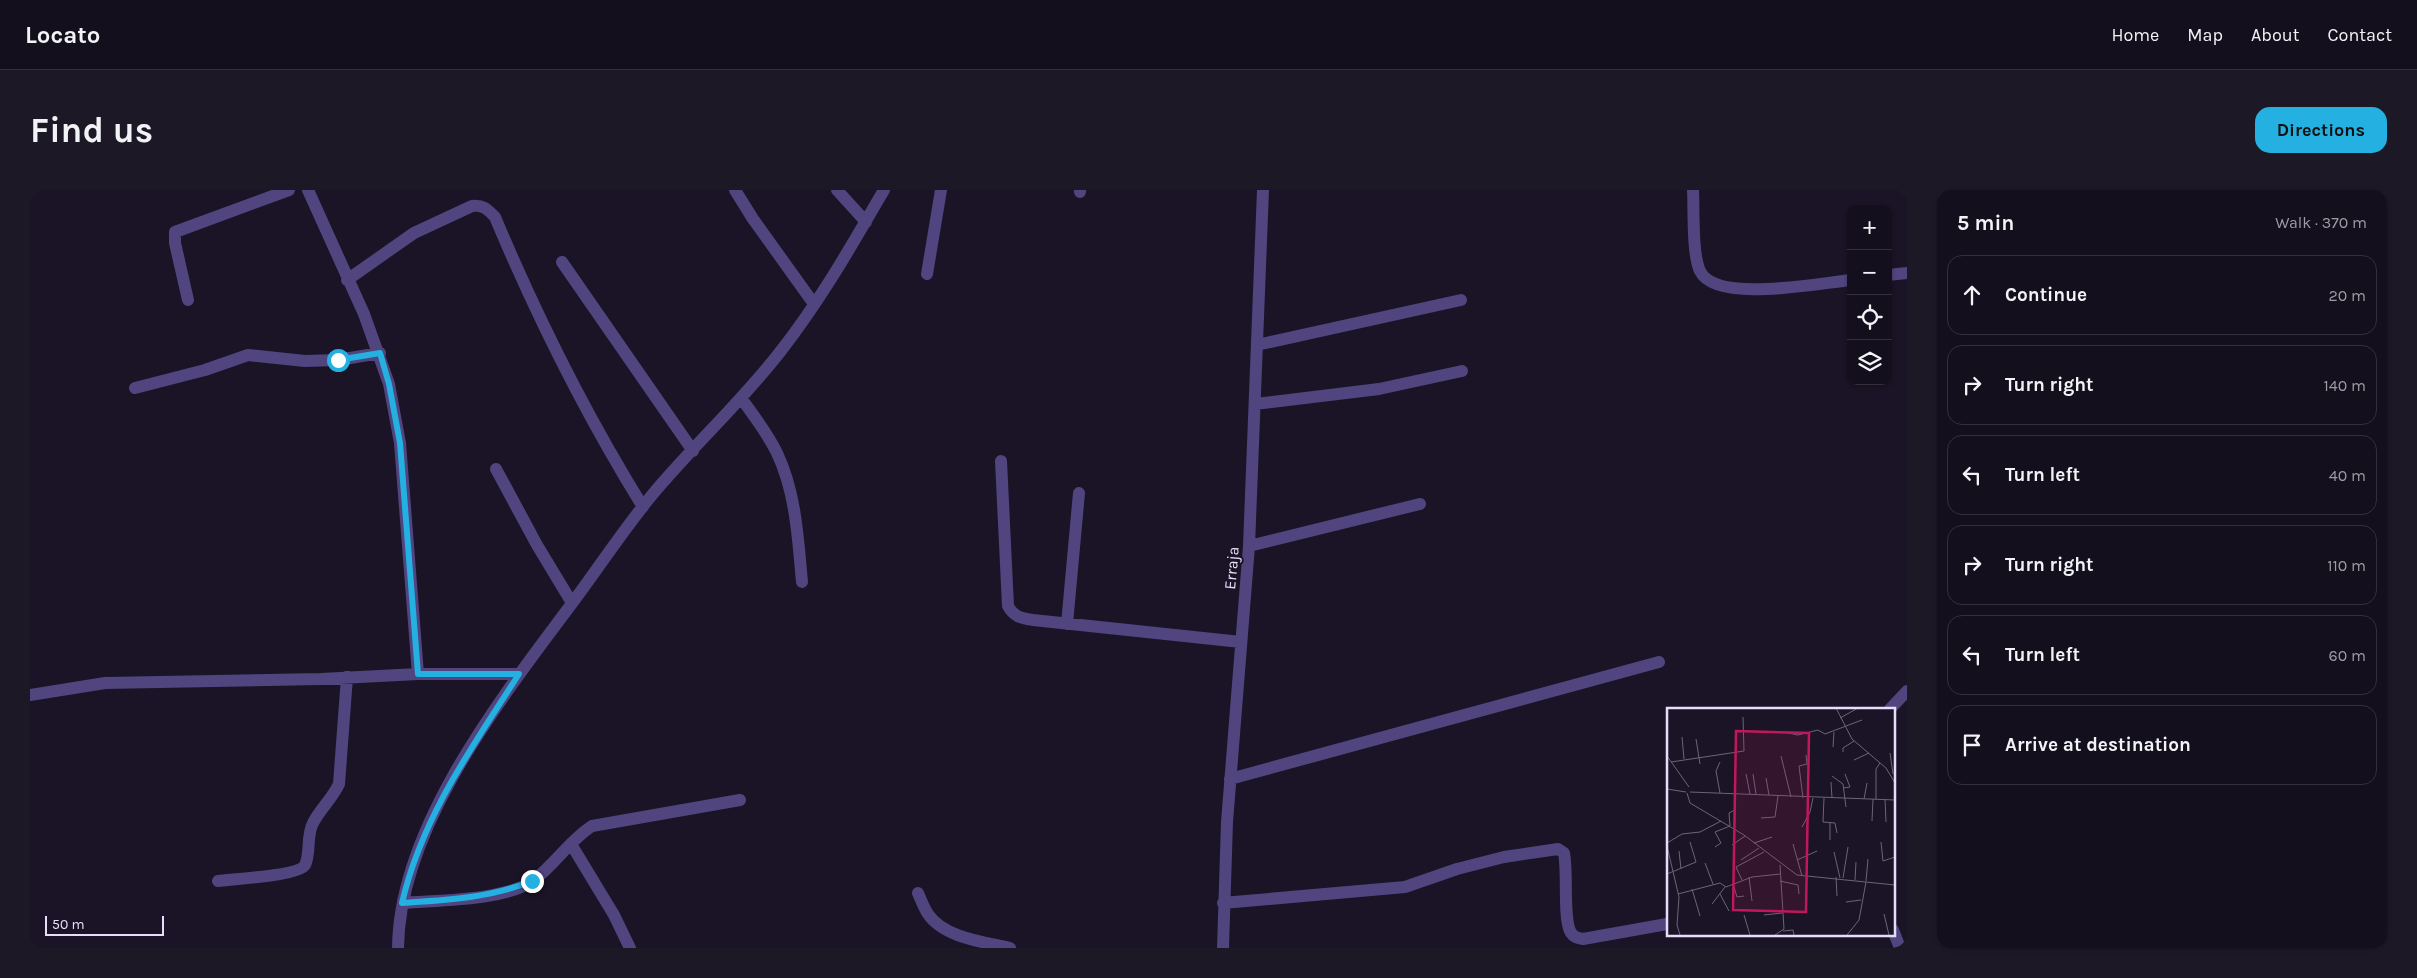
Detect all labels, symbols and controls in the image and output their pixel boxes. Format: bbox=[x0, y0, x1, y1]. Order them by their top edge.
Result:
text: Locato bbox=[25, 21, 100, 49]
text: Home bbox=[2111, 24, 2159, 46]
text: Map bbox=[2187, 24, 2223, 46]
text: About bbox=[2251, 24, 2300, 46]
text: Contact bbox=[2328, 24, 2392, 46]
button: Directions bbox=[2255, 107, 2387, 153]
text: Find us bbox=[30, 110, 153, 151]
map controls bbox=[1847, 205, 1892, 385]
button: + bbox=[1847, 205, 1892, 250]
text: 5 min bbox=[1957, 211, 2014, 235]
text: Walk · 370 m bbox=[2275, 213, 2367, 232]
button: − bbox=[1847, 250, 1892, 295]
icon: ahead bbox=[1958, 281, 1986, 309]
text: Continue bbox=[2005, 284, 2087, 306]
text: 20 m bbox=[2328, 286, 2366, 305]
button: locate bbox=[1847, 295, 1892, 340]
button: layers bbox=[1847, 340, 1892, 385]
route start bbox=[327, 349, 350, 372]
icon: right bbox=[1958, 371, 1986, 399]
text: Turn right bbox=[2005, 374, 2094, 396]
text: 140 m bbox=[2324, 376, 2366, 395]
icon: left bbox=[1958, 461, 1986, 489]
text: Turn left bbox=[2005, 464, 2080, 486]
text: 40 m bbox=[2329, 466, 2366, 485]
street label: Erraja bbox=[1220, 546, 1243, 590]
icon: right bbox=[1958, 551, 1986, 579]
text: Turn right bbox=[2005, 554, 2094, 576]
text: 110 m bbox=[2327, 556, 2366, 575]
icon: left bbox=[1958, 641, 1986, 669]
text: Turn left bbox=[2005, 644, 2080, 666]
text: 60 m bbox=[2329, 646, 2366, 665]
inset map bbox=[1667, 708, 1894, 936]
icon: arrive bbox=[1958, 731, 1986, 759]
text: Arrive at destination bbox=[2005, 734, 2191, 756]
route end bbox=[521, 870, 544, 893]
scale bar bbox=[45, 913, 164, 936]
text: 50 m bbox=[52, 916, 85, 933]

